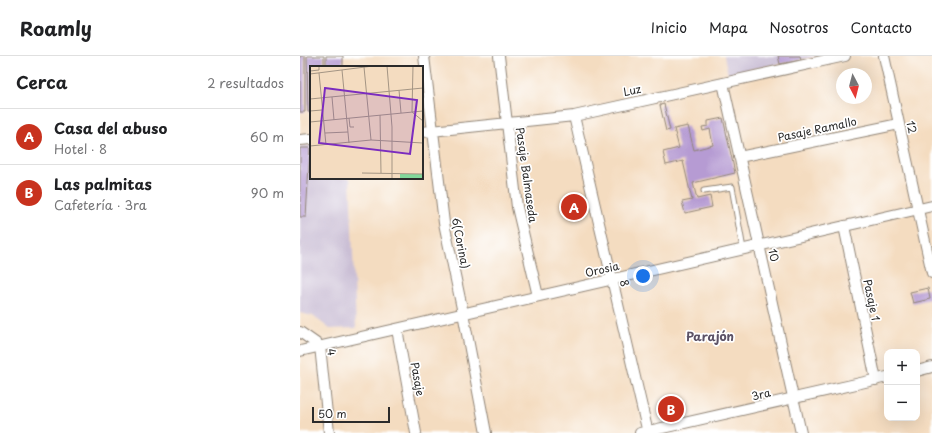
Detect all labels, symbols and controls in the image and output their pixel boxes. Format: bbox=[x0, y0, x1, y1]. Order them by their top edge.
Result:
text: Roamly bbox=[20, 14, 92, 42]
text: Inicio bbox=[651, 17, 687, 38]
text: Mapa bbox=[709, 17, 747, 38]
text: Nosotros bbox=[769, 17, 829, 38]
text: Contacto bbox=[851, 17, 912, 38]
inset map bbox=[310, 66, 423, 179]
north arrow bbox=[836, 68, 872, 104]
text: Cerca bbox=[16, 69, 67, 95]
text: 2 resultados bbox=[207, 73, 284, 92]
street label: Luz bbox=[622, 80, 642, 100]
street label: Pasaje Ramallo bbox=[776, 112, 858, 146]
text: Casa del abuso bbox=[54, 116, 167, 139]
street label: 12 bbox=[902, 119, 922, 135]
street label: Pasaje Balmaseda bbox=[512, 126, 542, 224]
text: A bbox=[24, 127, 34, 146]
text: 60 m bbox=[250, 127, 284, 146]
text: Hotel · 8 bbox=[54, 139, 107, 158]
text: Las palmitas bbox=[54, 172, 152, 195]
text: B bbox=[25, 183, 33, 202]
text: 90 m bbox=[251, 183, 284, 202]
pin: A bbox=[561, 192, 587, 222]
text: Cafetería · 3ra bbox=[54, 195, 147, 214]
street label: 6(Corina) bbox=[448, 216, 474, 270]
street label: 10 bbox=[764, 247, 784, 263]
street label: Orosia bbox=[583, 257, 621, 281]
your location bbox=[633, 266, 653, 286]
street label: 8 bbox=[616, 278, 634, 288]
street label: Pasaje 1 bbox=[859, 278, 885, 323]
district label: Parajón bbox=[686, 327, 734, 345]
street label: 4 bbox=[323, 347, 341, 357]
map controls bbox=[884, 349, 920, 421]
button: + bbox=[884, 349, 920, 385]
street label: Pasaje bbox=[407, 361, 429, 397]
street label: 3ra bbox=[750, 384, 772, 404]
button: − bbox=[884, 385, 920, 421]
pin: B bbox=[658, 394, 684, 424]
scale bar bbox=[312, 405, 390, 424]
text: 50 m bbox=[318, 405, 347, 422]

